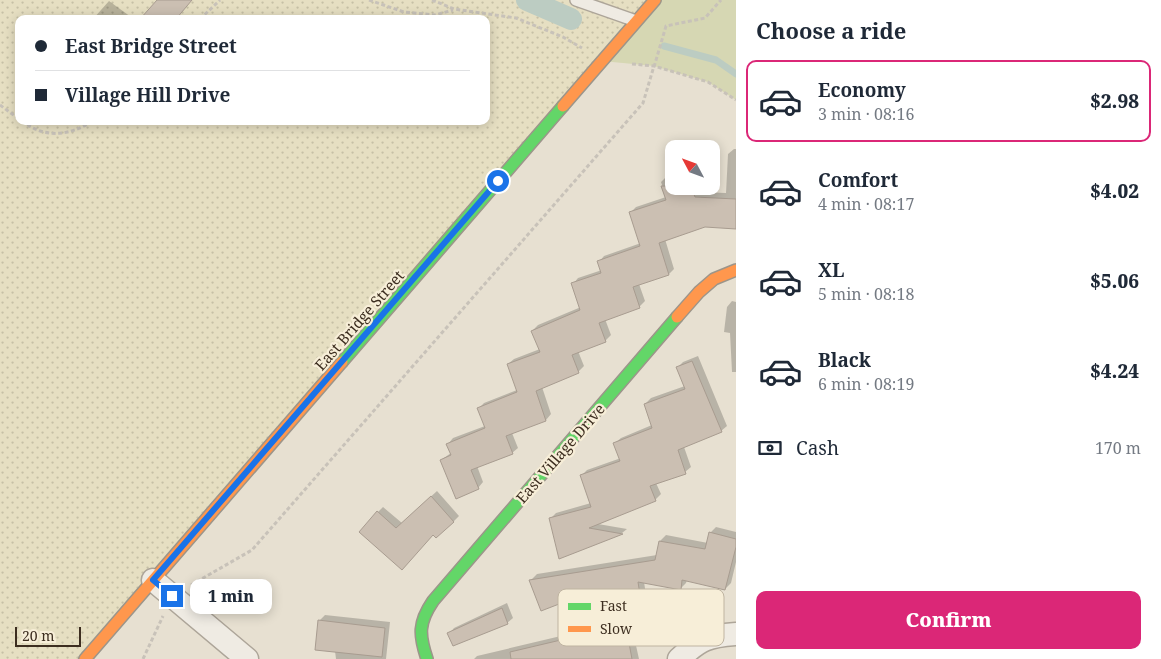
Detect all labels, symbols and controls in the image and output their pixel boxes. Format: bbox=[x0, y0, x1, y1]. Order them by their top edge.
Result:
text: Choose a ride bbox=[756, 15, 906, 45]
text: East Bridge Street bbox=[65, 33, 237, 59]
text: Economy bbox=[818, 77, 906, 103]
icon: car bbox=[758, 79, 803, 124]
text: Village Hill Drive bbox=[65, 82, 230, 108]
text: $2.98 bbox=[1090, 88, 1139, 114]
text: 3 min · 08:16 bbox=[818, 103, 914, 125]
north arrow bbox=[665, 140, 720, 195]
map controls bbox=[665, 140, 720, 195]
text: Comfort bbox=[818, 167, 898, 193]
icon: car bbox=[758, 169, 803, 214]
route start bbox=[487, 170, 509, 192]
text: $4.02 bbox=[1090, 178, 1139, 204]
text: 4 min · 08:17 bbox=[818, 193, 914, 215]
text: XL bbox=[818, 257, 844, 283]
icon: car bbox=[758, 259, 803, 304]
street label: East Bridge Street bbox=[310, 266, 408, 374]
text: $5.06 bbox=[1090, 268, 1139, 294]
text: 5 min · 08:18 bbox=[818, 283, 914, 305]
text: Black bbox=[818, 347, 871, 373]
icon: car bbox=[758, 349, 803, 394]
text: $4.24 bbox=[1090, 358, 1139, 384]
text: 6 min · 08:19 bbox=[818, 373, 914, 395]
street label: East Village Drive bbox=[511, 399, 609, 507]
icon: cash bbox=[756, 434, 784, 462]
text: Cash bbox=[796, 435, 839, 461]
text: 170 m bbox=[1095, 437, 1141, 459]
callout: 1 min bbox=[190, 578, 272, 614]
route end bbox=[161, 585, 183, 607]
text: 1 min bbox=[208, 585, 254, 607]
legend bbox=[558, 589, 724, 646]
button: Confirm bbox=[756, 591, 1141, 649]
text: Fast bbox=[600, 596, 627, 615]
text: Slow bbox=[600, 619, 633, 638]
scale bar bbox=[15, 624, 81, 647]
text: 20 m bbox=[22, 626, 55, 645]

